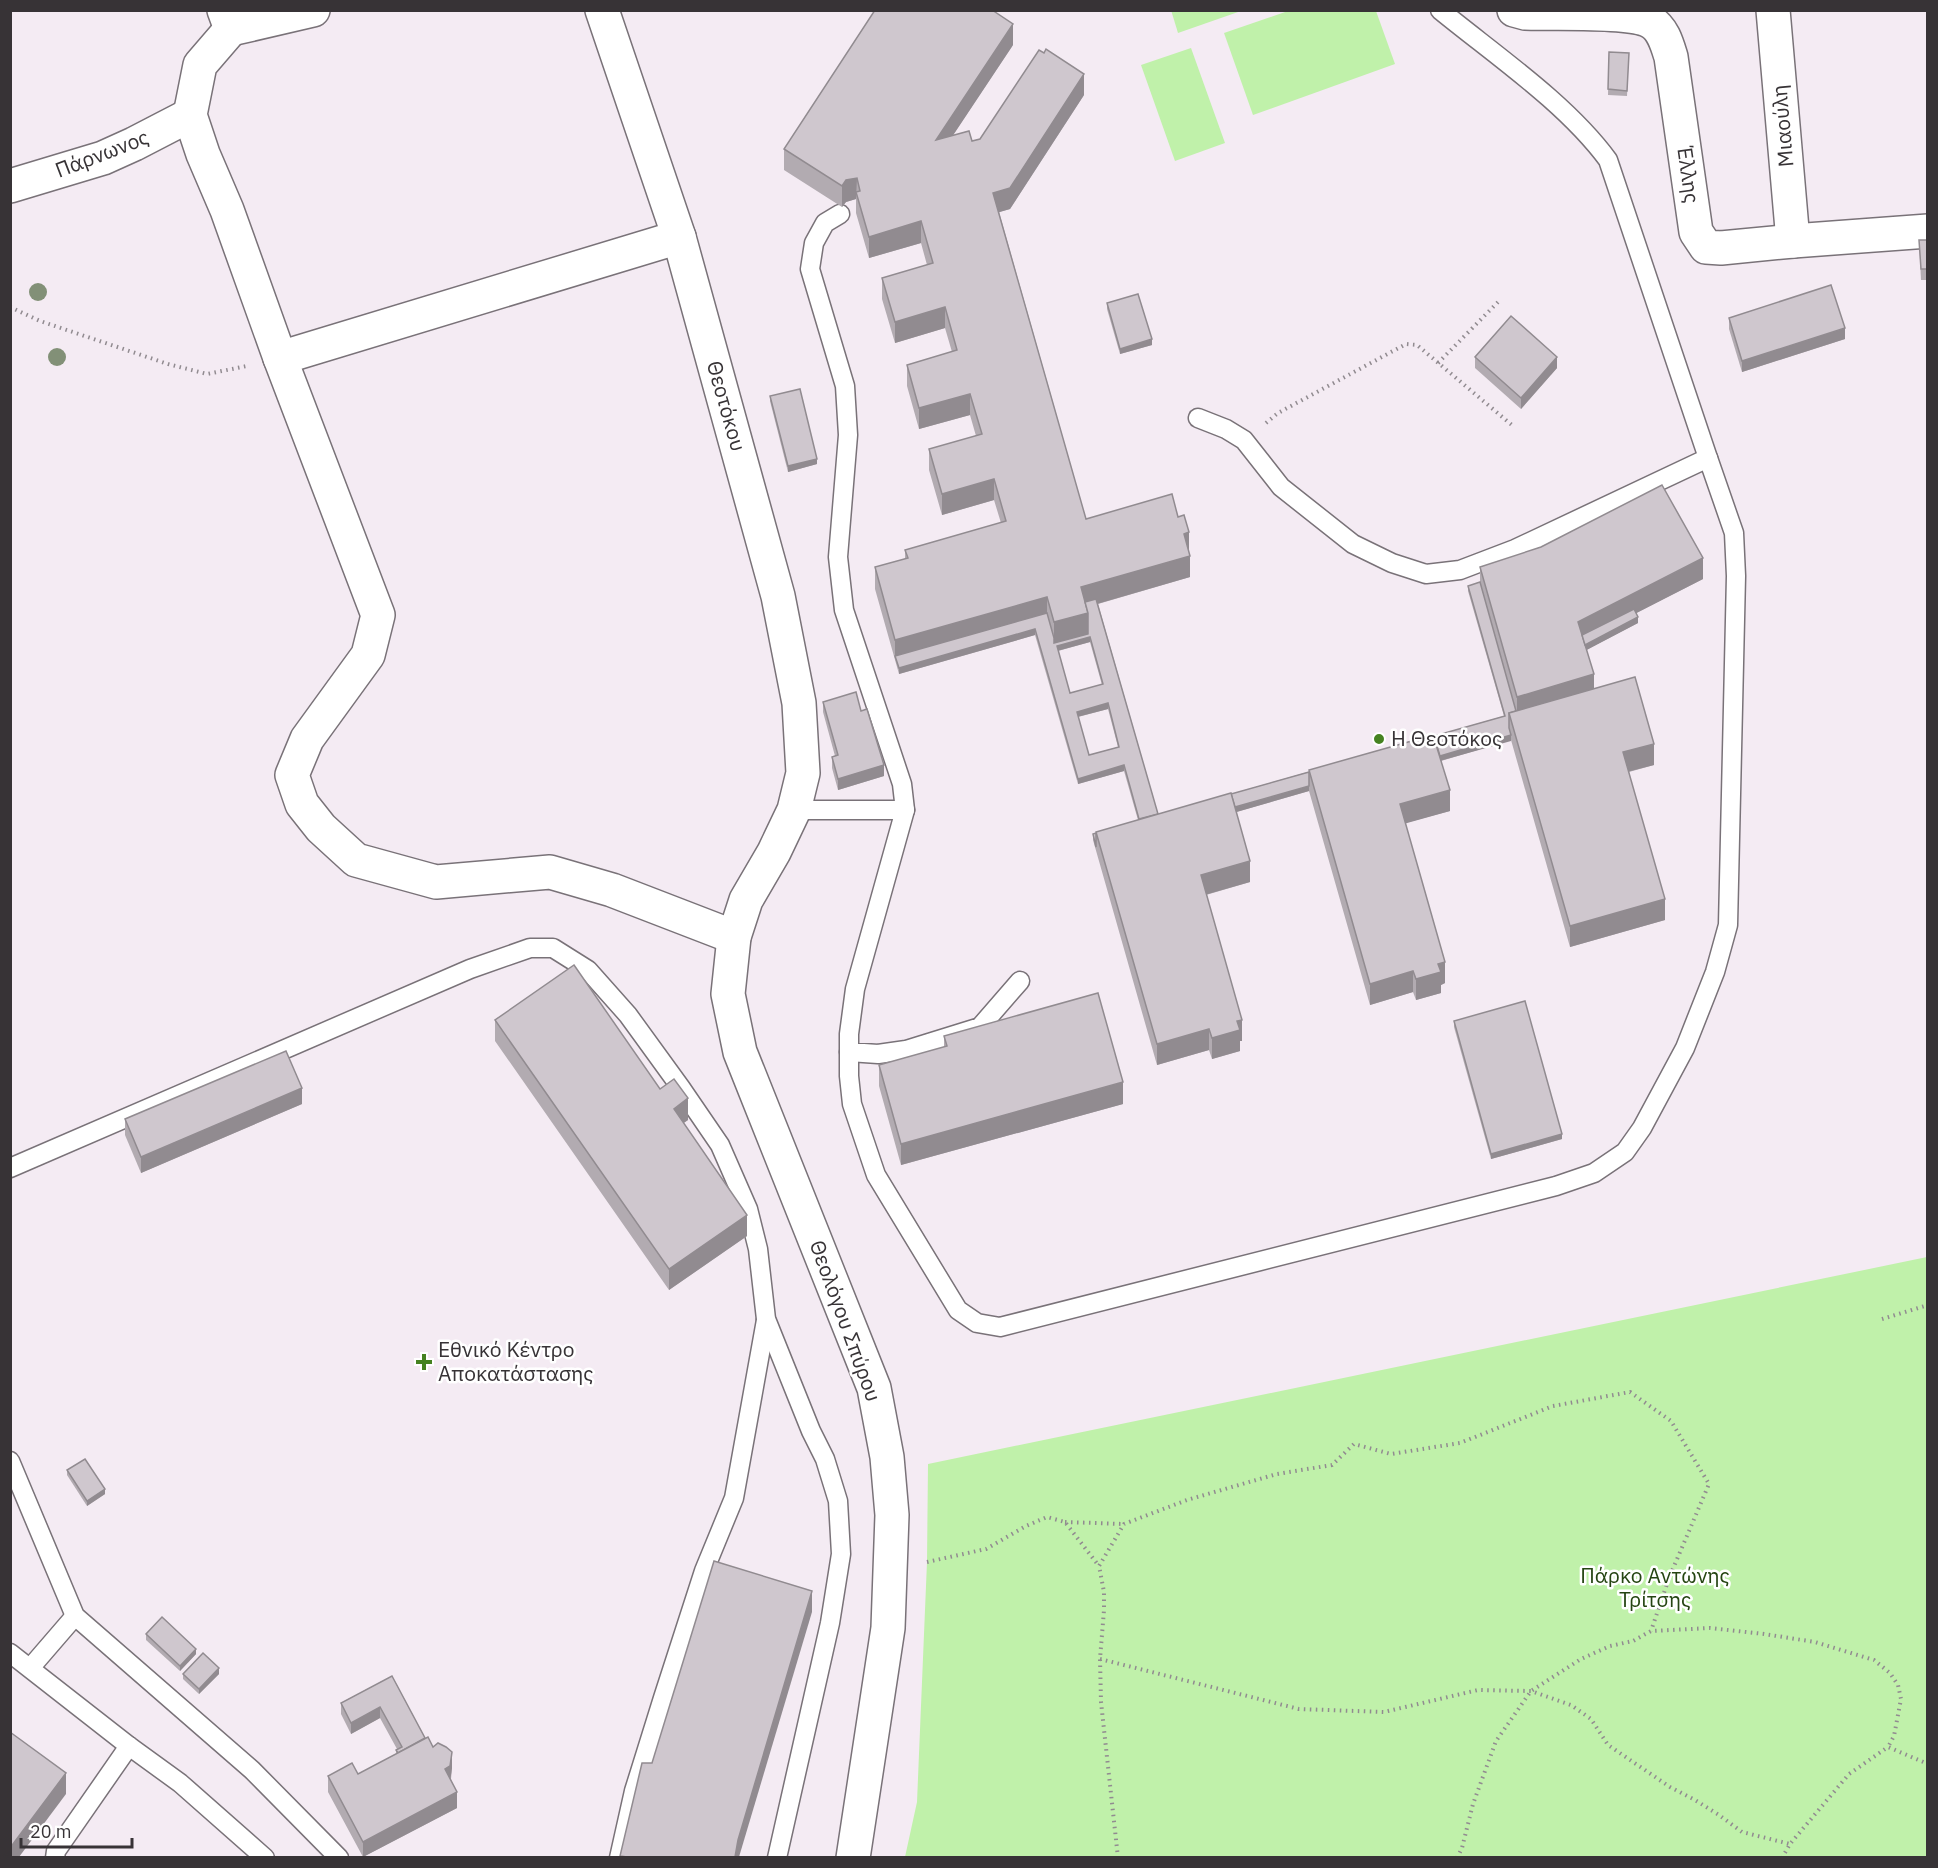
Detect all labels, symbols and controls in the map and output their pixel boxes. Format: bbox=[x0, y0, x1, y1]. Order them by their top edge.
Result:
street label: Μιαούλη bbox=[1764, 84, 1800, 169]
street label: Πάρνωνος bbox=[51, 122, 152, 184]
street label: Έλλης bbox=[1671, 144, 1707, 205]
street label: Θεοτόκου bbox=[701, 357, 753, 454]
place label: Η Θεοτόκος bbox=[1391, 724, 1502, 752]
marker: Η Θεοτόκος bbox=[1372, 732, 1386, 746]
street label: Θεολόγου Σπύρου bbox=[804, 1236, 888, 1405]
place label: Εθνικό Κέντρο Αποκατάστασης bbox=[438, 1335, 594, 1387]
marker: Εθνικό Κέντρο Αποκατάστασης bbox=[415, 1353, 433, 1371]
park label: Πάρκο Αντώνης Τρίτσης bbox=[1580, 1561, 1730, 1613]
scale bar bbox=[21, 1811, 132, 1849]
text: 20 m bbox=[30, 1820, 72, 1843]

